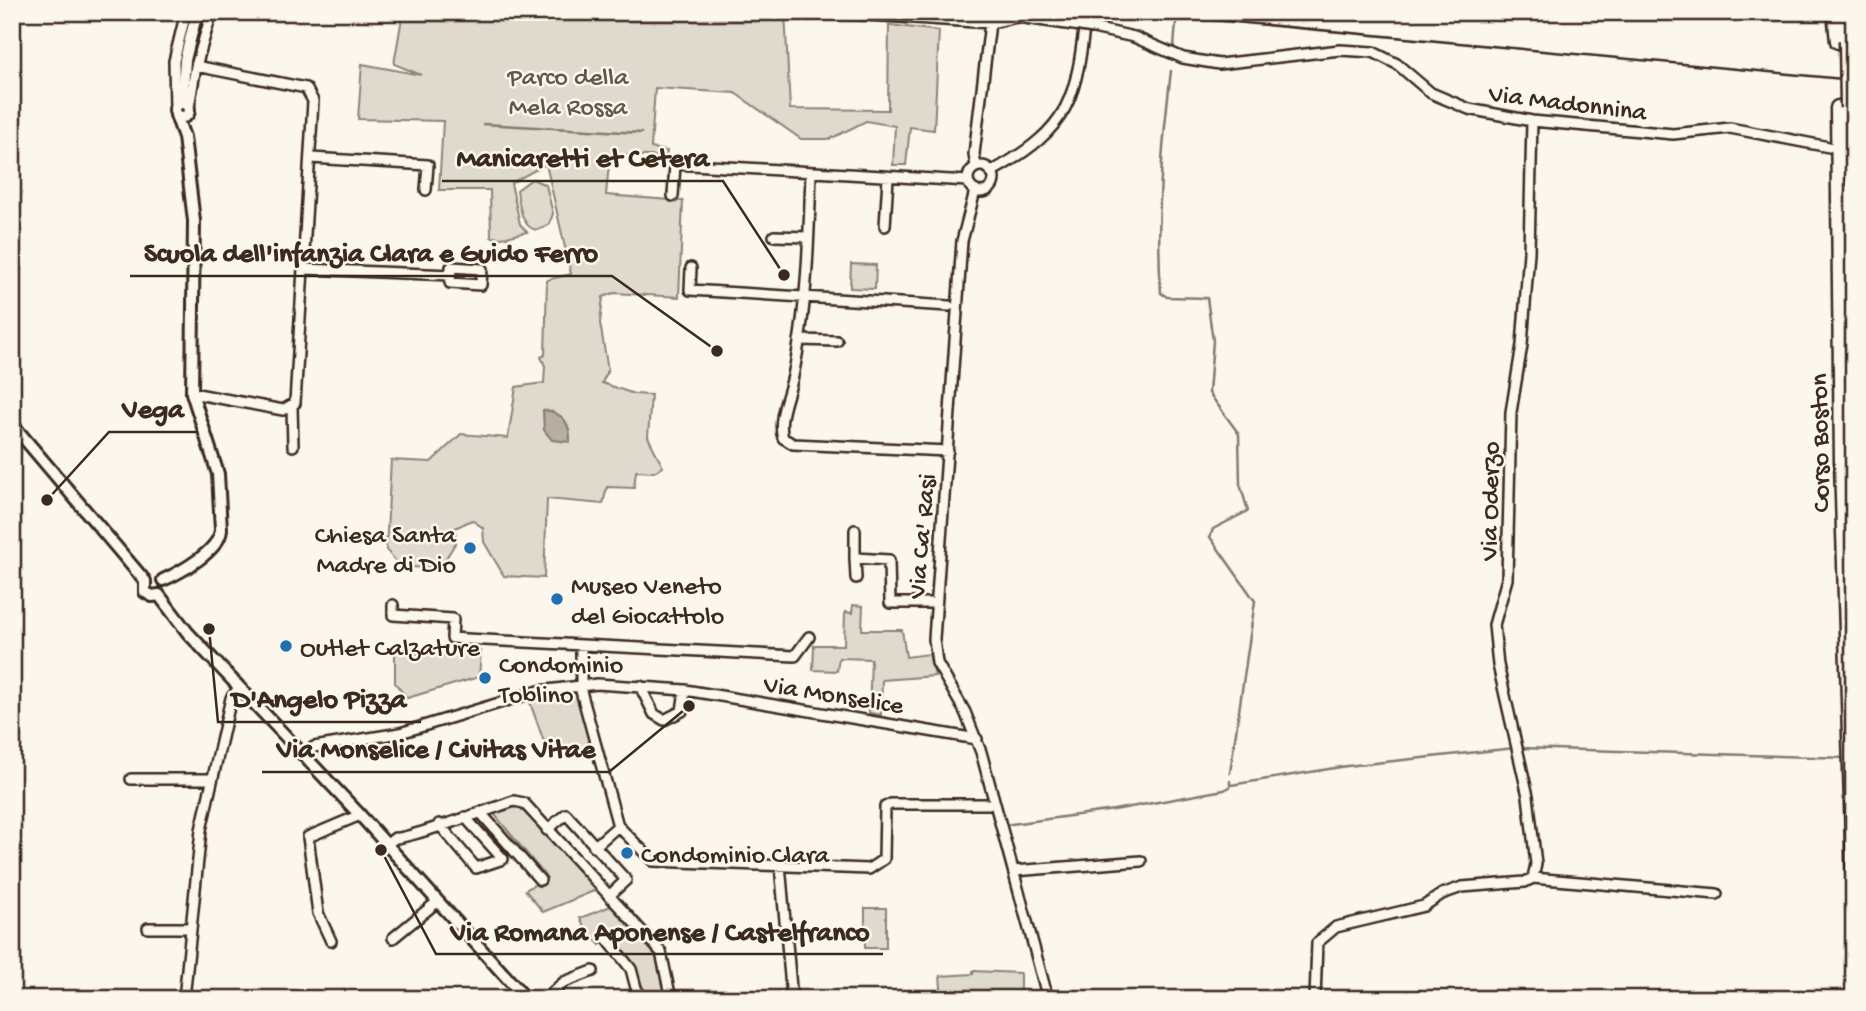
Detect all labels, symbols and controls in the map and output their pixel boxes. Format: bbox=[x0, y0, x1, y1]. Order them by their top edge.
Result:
park label: Parco della Mela Rossa bbox=[506, 64, 630, 125]
street label: Via Madonnina bbox=[1486, 80, 1650, 131]
callout: Manicaretti et Cetera bbox=[442, 132, 723, 181]
text: Manicaretti et Cetera bbox=[457, 144, 711, 177]
callout: Scuola dell'infanzia Clara e Guido Ferro bbox=[130, 227, 612, 276]
text: Scuola dell'infanzia Clara e Guido Ferro bbox=[144, 239, 598, 272]
street label: Corso Boston bbox=[1806, 373, 1839, 513]
callout: Vega bbox=[109, 383, 198, 432]
text: Vega bbox=[120, 395, 185, 428]
street label: Via Oderzo bbox=[1476, 441, 1509, 562]
street label: Via Ca' Rasi bbox=[903, 473, 945, 601]
place label: Chiesa Santa Madre di Dio bbox=[315, 522, 458, 583]
marker: Chiesa Santa Madre di Dio bbox=[462, 540, 478, 556]
place label: Museo Veneto del Giocattolo bbox=[571, 573, 724, 634]
marker: Museo Veneto del Giocattolo bbox=[549, 591, 565, 607]
place label: Outlet Calzature bbox=[300, 635, 481, 666]
marker: Outlet Calzature bbox=[278, 638, 294, 654]
place label: Condominio Toblino bbox=[497, 652, 623, 713]
marker: Condominio Toblino bbox=[477, 670, 493, 686]
street label: Via Monselice bbox=[760, 671, 906, 724]
callout: D'Angelo Pizza bbox=[218, 673, 421, 722]
text: D'Angelo Pizza bbox=[229, 685, 408, 718]
callout: Via Monselice / Civitas Vitae bbox=[262, 723, 609, 772]
text: Via Monselice / Civitas Vitae bbox=[275, 735, 597, 768]
place label: Condominio Clara bbox=[641, 842, 831, 873]
marker: Condominio Clara bbox=[619, 845, 635, 861]
callout: Via Romana Aponense / Castelfranco bbox=[436, 905, 883, 954]
text: Via Romana Aponense / Castelfranco bbox=[448, 918, 870, 951]

